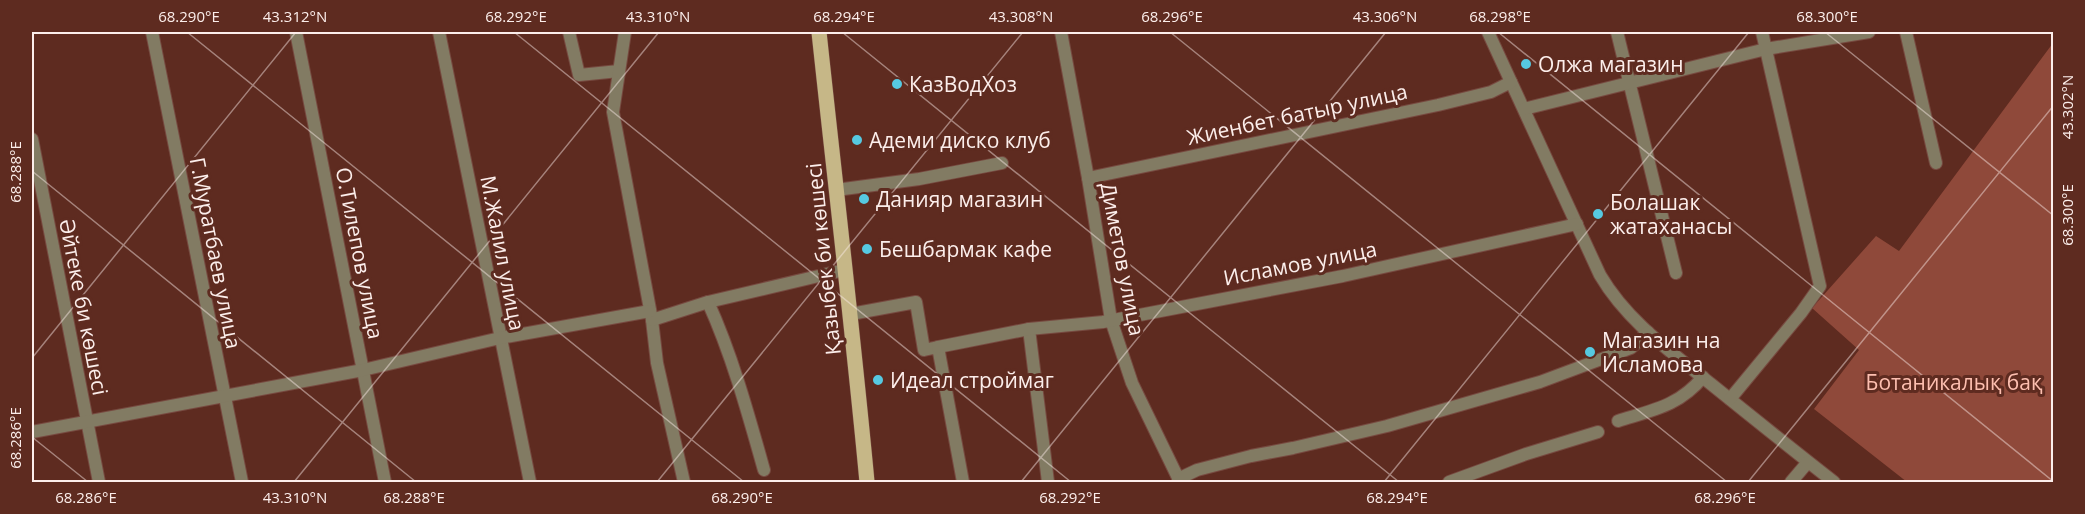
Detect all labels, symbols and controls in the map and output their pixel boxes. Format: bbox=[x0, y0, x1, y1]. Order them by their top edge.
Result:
text: 68.290°E bbox=[158, 6, 220, 26]
text: 43.312°N bbox=[263, 6, 327, 26]
text: 68.292°E bbox=[485, 6, 547, 26]
text: 43.310°N bbox=[626, 6, 690, 26]
text: 68.294°E bbox=[813, 6, 875, 26]
text: 43.308°N bbox=[989, 6, 1053, 26]
text: 68.296°E bbox=[1141, 6, 1203, 26]
text: 43.306°N bbox=[1353, 6, 1417, 26]
text: 68.298°E bbox=[1469, 6, 1531, 26]
text: 68.300°E bbox=[1796, 6, 1858, 26]
place label: Олжа магазин bbox=[1538, 50, 1684, 78]
marker: Олжа магазин bbox=[1519, 57, 1533, 71]
place label: КазВодХоз bbox=[909, 70, 1017, 98]
text: 43.302°N bbox=[2057, 75, 2077, 139]
marker: КазВодХоз bbox=[890, 77, 904, 91]
street label: Жиенбет батыр улица bbox=[1184, 77, 1410, 151]
place label: Адеми диско клуб bbox=[869, 126, 1051, 154]
marker: Адеми диско клуб bbox=[850, 133, 864, 147]
text: 68.288°E bbox=[5, 141, 25, 203]
street label: Г.Муратбаев улица bbox=[184, 155, 248, 351]
street label: Қазыбек би көшесі bbox=[799, 162, 847, 356]
street label: О.Тилепов улица bbox=[330, 165, 390, 341]
street label: М.Жалил улица bbox=[474, 173, 532, 333]
street label: Диметов улица bbox=[1094, 180, 1152, 338]
text: 68.300°E bbox=[2057, 184, 2077, 246]
place label: Данияр магазин bbox=[876, 185, 1043, 213]
place label: Болашак жатаханасы bbox=[1610, 188, 1732, 240]
marker: Данияр магазин bbox=[857, 192, 871, 206]
marker: Болашак жатаханасы bbox=[1591, 207, 1605, 221]
street label: Әйтеке би көшесі bbox=[53, 216, 115, 398]
street label: Исламов улица bbox=[1221, 234, 1379, 292]
place label: Бешбармак кафе bbox=[879, 235, 1052, 263]
marker: Бешбармак кафе bbox=[860, 242, 874, 256]
place label: Магазин на Исламова bbox=[1602, 326, 1720, 378]
marker: Магазин на Исламова bbox=[1583, 345, 1597, 359]
place label: Идеал строймаг bbox=[890, 366, 1054, 394]
park label: Ботаникалық бақ bbox=[1866, 368, 2043, 396]
marker: Идеал строймаг bbox=[871, 373, 885, 387]
text: 68.286°E bbox=[5, 407, 25, 469]
text: 68.286°E bbox=[55, 487, 117, 507]
text: 43.310°N bbox=[263, 487, 327, 507]
text: 68.288°E bbox=[383, 487, 445, 507]
text: 68.290°E bbox=[711, 487, 773, 507]
text: 68.292°E bbox=[1039, 487, 1101, 507]
text: 68.294°E bbox=[1366, 487, 1428, 507]
text: 68.296°E bbox=[1694, 487, 1756, 507]

